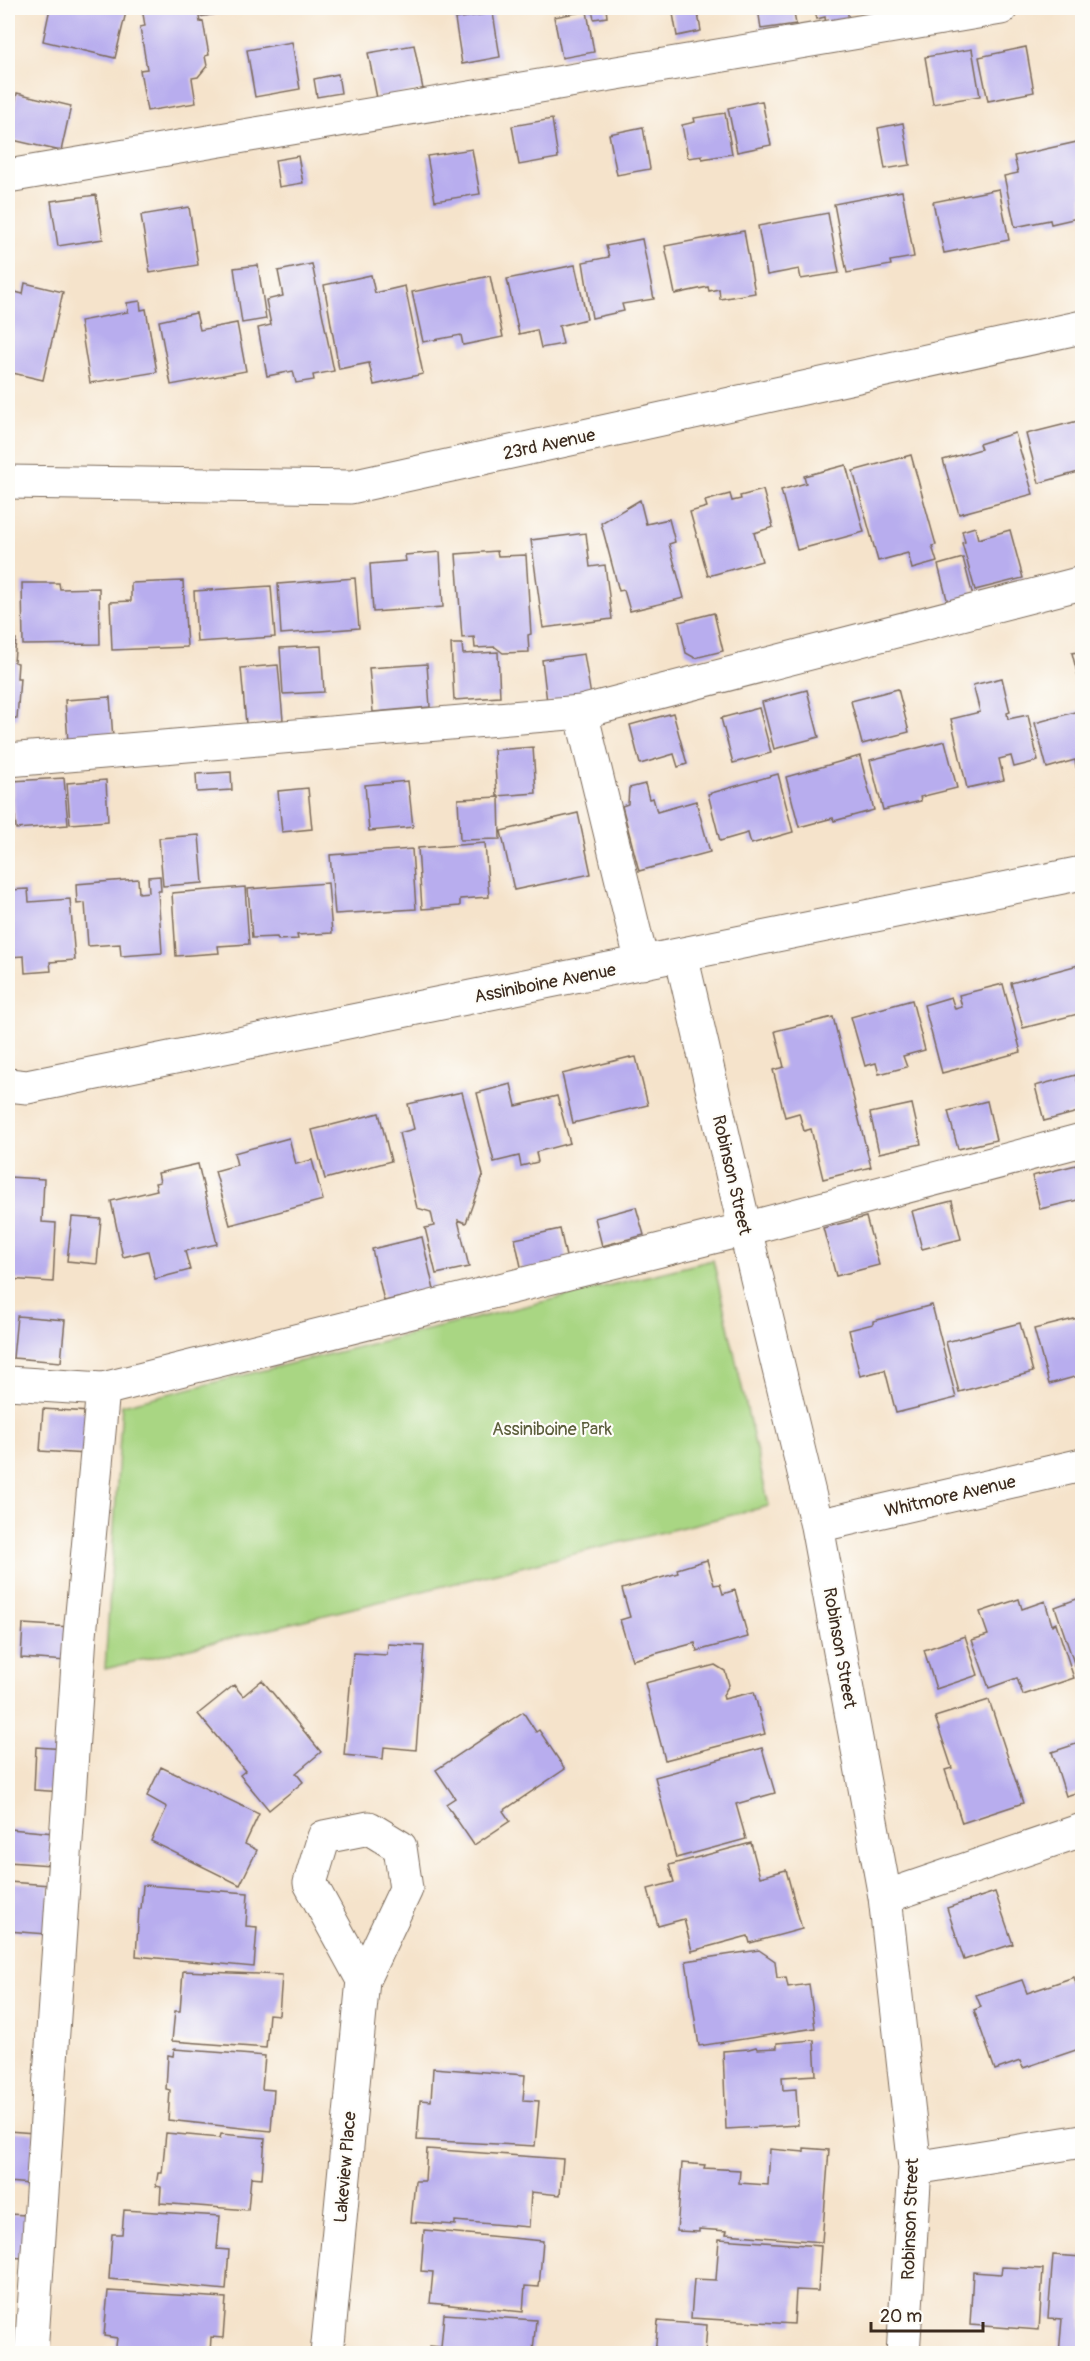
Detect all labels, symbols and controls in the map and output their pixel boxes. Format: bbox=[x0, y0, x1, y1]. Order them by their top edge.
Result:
street label: 23rd Avenue bbox=[501, 423, 597, 465]
street label: Assiniboine Avenue bbox=[472, 958, 618, 1009]
street label: Robinson Street bbox=[707, 1113, 757, 1238]
park label: Assiniboine Park bbox=[492, 1418, 613, 1441]
street label: Whitmore Avenue bbox=[882, 1470, 1018, 1523]
street label: Robinson Street bbox=[818, 1586, 862, 1711]
street label: Lakeview Place bbox=[329, 2110, 362, 2224]
street label: Robinson Street bbox=[897, 2157, 924, 2280]
scale bar bbox=[871, 2295, 984, 2333]
text: 20 m bbox=[880, 2305, 922, 2328]

